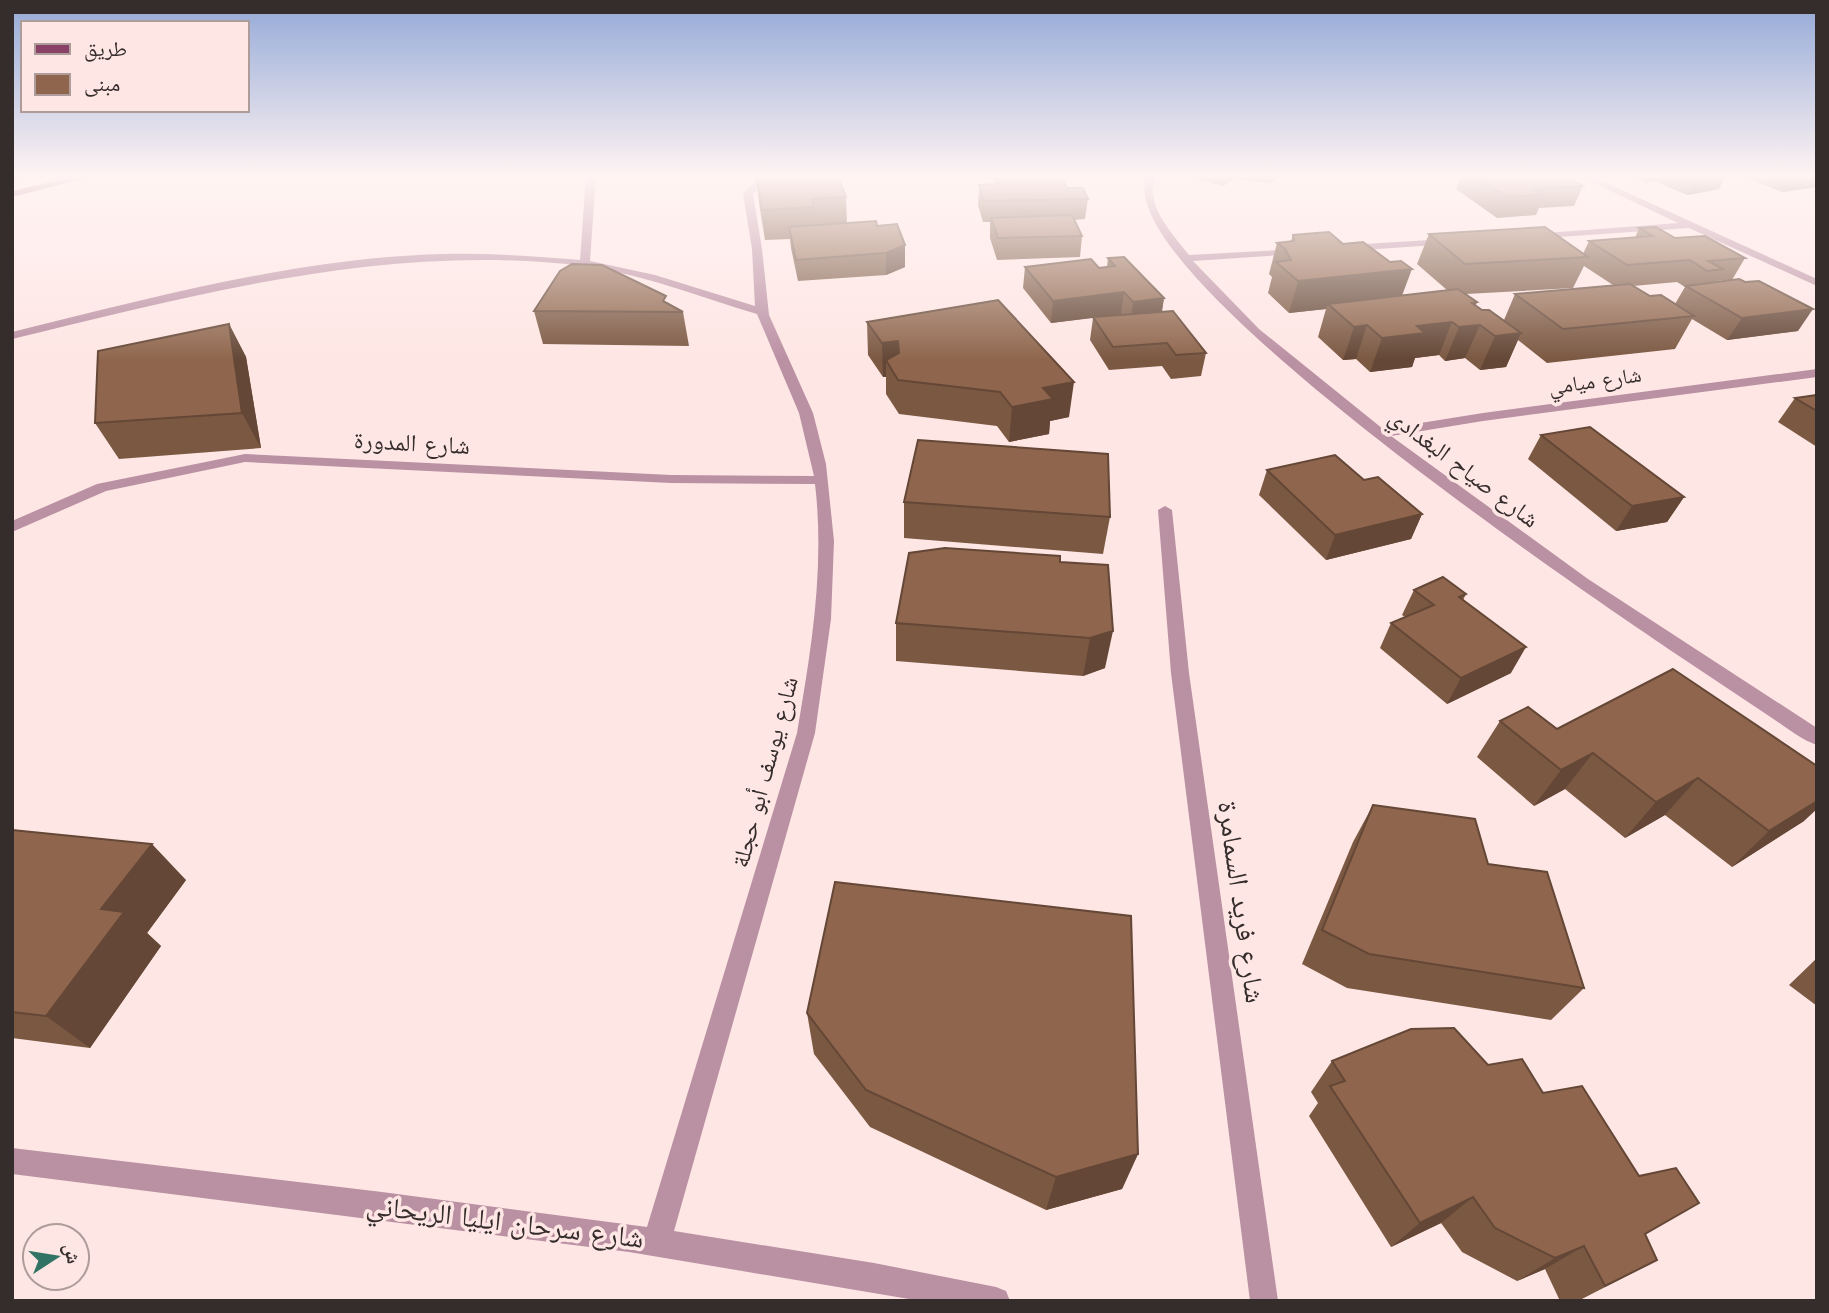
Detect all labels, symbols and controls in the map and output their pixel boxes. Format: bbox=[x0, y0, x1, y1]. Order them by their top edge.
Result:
legend bbox=[21, 21, 248, 112]
text: طريق bbox=[84, 36, 127, 62]
text: مبنى bbox=[84, 71, 120, 97]
street label: شارع ميامي bbox=[1547, 362, 1644, 404]
street label: شارع صياح البغدادي bbox=[1380, 403, 1544, 538]
street label: شارع المدورة bbox=[353, 426, 471, 461]
street label: شارع يوسف أبو حجلة bbox=[726, 673, 805, 871]
street label: شارع فريد السمامرة bbox=[1210, 799, 1272, 1005]
street label: شارع سرحان ايليا الريحاني bbox=[364, 1188, 646, 1261]
north arrow bbox=[21, 1222, 91, 1292]
text: ش bbox=[59, 1241, 85, 1266]

